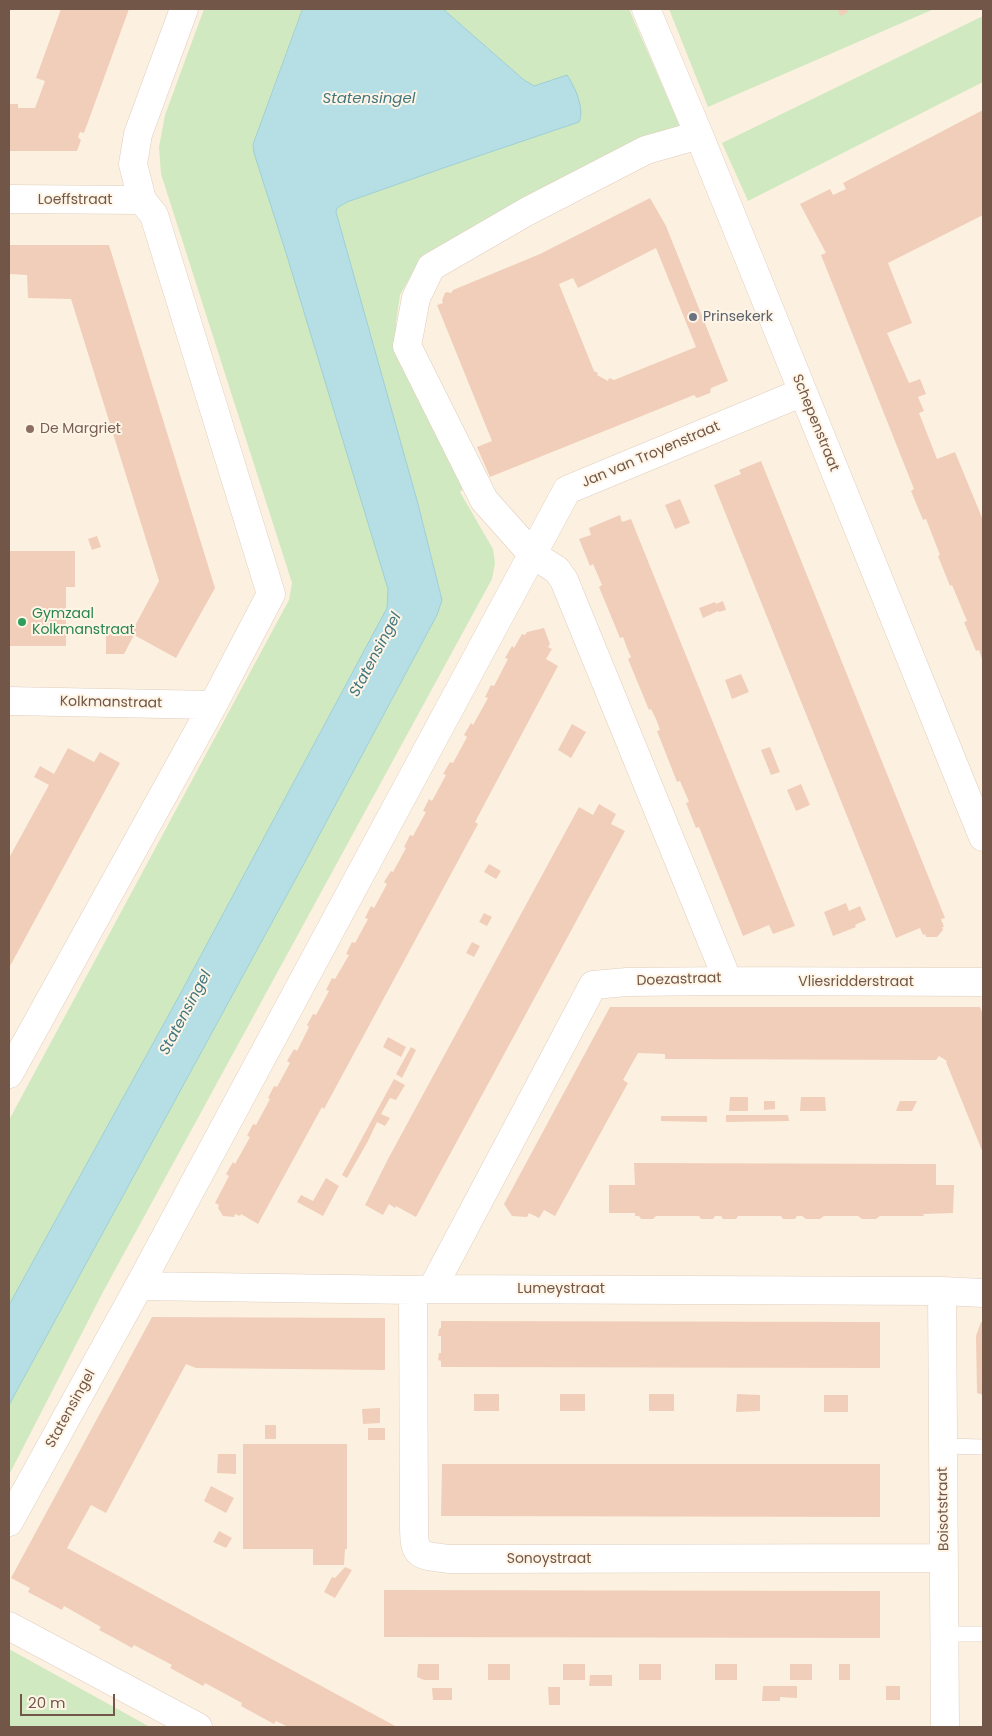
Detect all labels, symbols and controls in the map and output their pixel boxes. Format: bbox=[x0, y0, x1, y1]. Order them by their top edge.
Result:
water label: Statensingel bbox=[323, 90, 415, 108]
street label: Loeffstraat bbox=[38, 192, 112, 208]
place label: Prinsekerk bbox=[703, 309, 773, 325]
marker: Prinsekerk bbox=[687, 311, 699, 323]
street label: Schepenstraat bbox=[788, 372, 842, 474]
street label: Jan van Troyenstraat bbox=[579, 418, 723, 492]
place label: De Margriet bbox=[40, 421, 121, 437]
marker: De Margriet bbox=[24, 423, 36, 435]
place label: Gymzaal Kolkmanstraat bbox=[32, 606, 134, 638]
water label: Statensingel bbox=[346, 610, 406, 700]
marker: Gymzaal Kolkmanstraat bbox=[16, 616, 28, 628]
street label: Kolkmanstraat bbox=[60, 694, 162, 712]
water label: Statensingel bbox=[156, 968, 216, 1058]
street label: Doezastraat bbox=[636, 970, 722, 990]
street label: Vliesridderstraat bbox=[798, 974, 914, 990]
street label: Lumeystraat bbox=[517, 1281, 605, 1297]
street label: Statensingel bbox=[43, 1367, 99, 1451]
street label: Boisotstraat bbox=[935, 1467, 953, 1551]
street label: Sonoystraat bbox=[507, 1551, 591, 1567]
scale bar bbox=[22, 1684, 118, 1716]
text: 20 m bbox=[28, 1692, 66, 1713]

